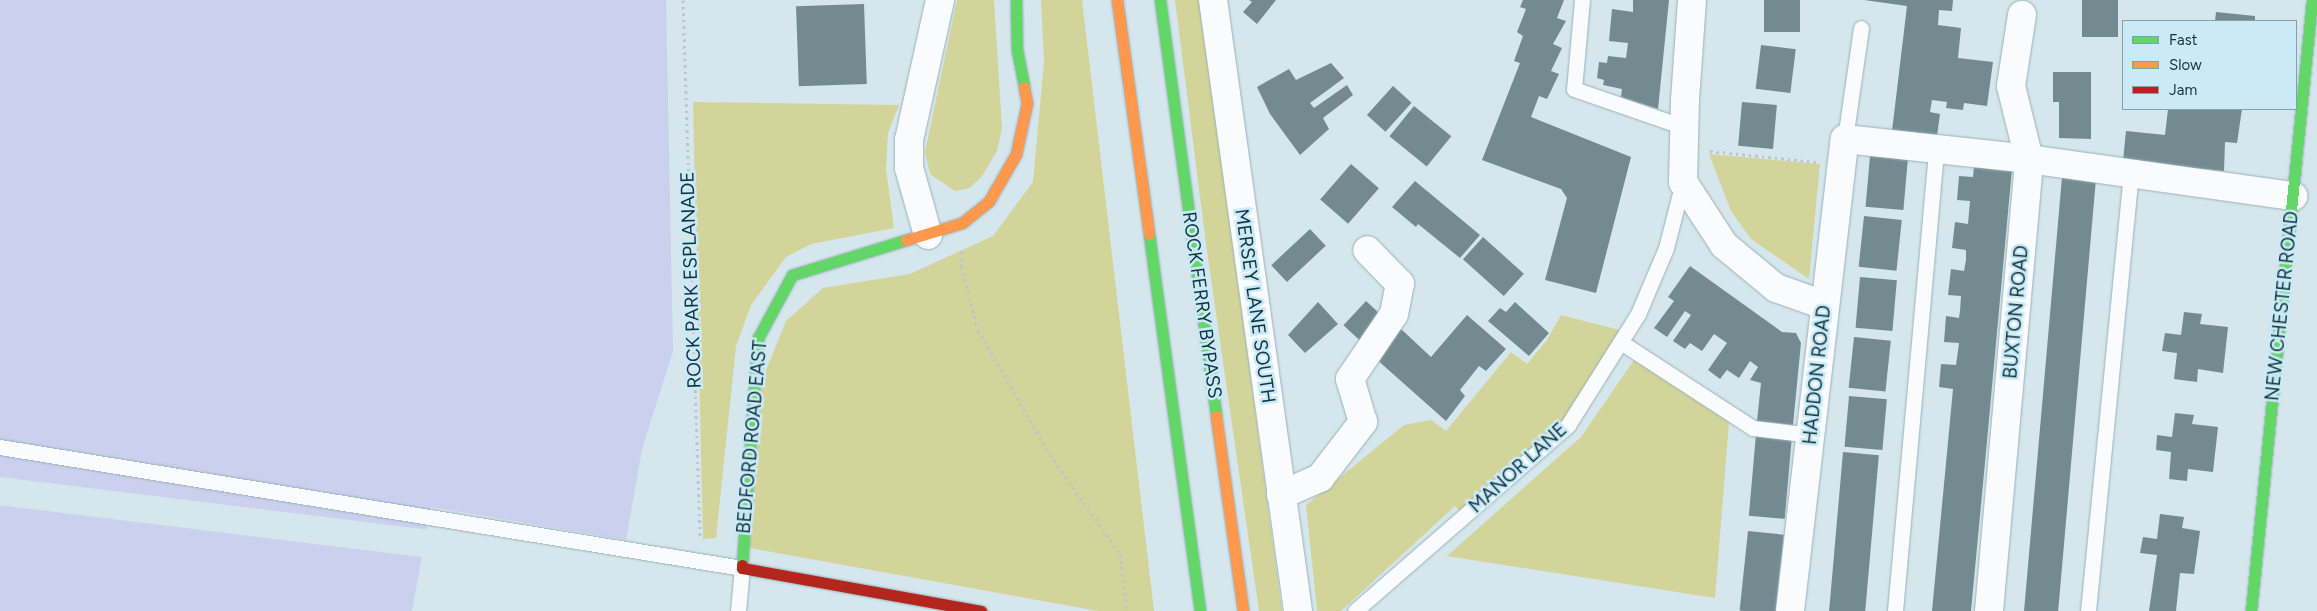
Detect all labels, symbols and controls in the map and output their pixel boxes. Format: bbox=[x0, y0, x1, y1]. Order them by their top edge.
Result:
legend bbox=[2122, 20, 2297, 110]
text: Fast bbox=[2169, 31, 2197, 49]
text: Slow bbox=[2169, 56, 2202, 74]
text: Jam bbox=[2169, 81, 2197, 99]
street label: ROCK PARK ESPLANADE bbox=[676, 171, 706, 389]
street label: MERSEY LANE SOUTH bbox=[1230, 207, 1280, 405]
street label: ROCK FERRY BYPASS bbox=[1178, 210, 1226, 400]
street label: NEW CHESTER ROAD bbox=[2261, 210, 2303, 402]
street label: BUXTON ROAD bbox=[1999, 244, 2033, 380]
street label: HADDON ROAD bbox=[1798, 304, 1836, 446]
street label: BEDFORD ROAD EAST bbox=[732, 339, 772, 535]
street label: MANOR LANE bbox=[1464, 418, 1572, 518]

